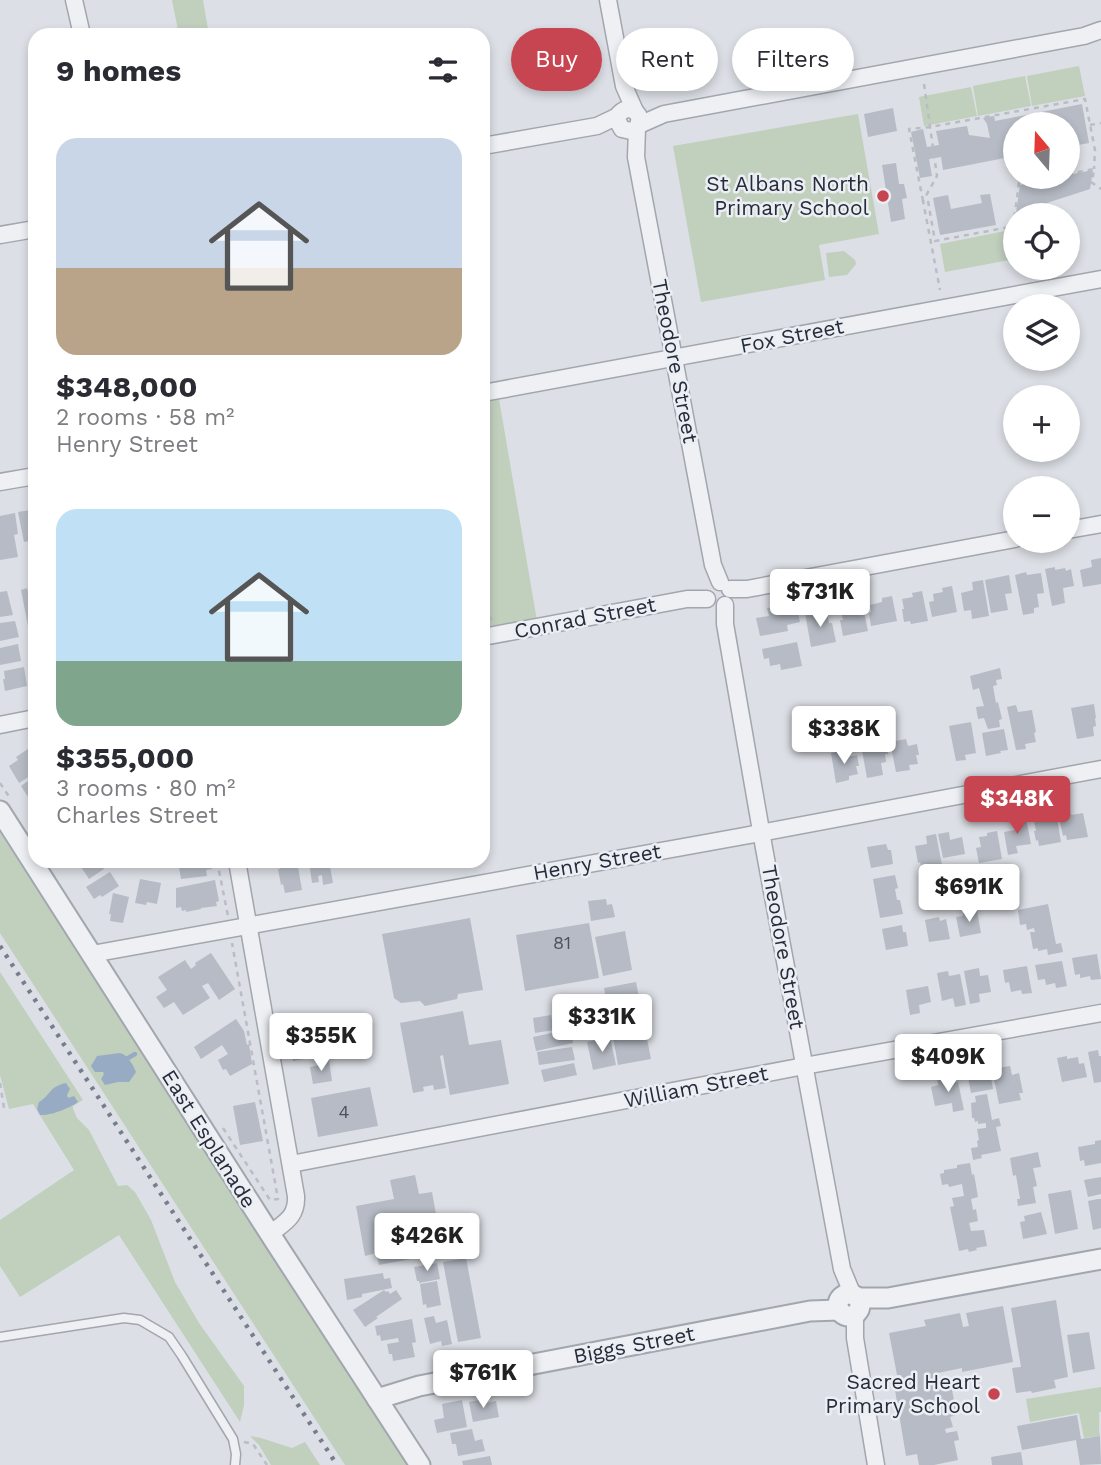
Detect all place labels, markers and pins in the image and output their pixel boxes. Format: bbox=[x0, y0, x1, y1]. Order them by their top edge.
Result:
place label: St Albans North Primary School bbox=[706, 171, 870, 220]
marker: St Albans North Primary School bbox=[875, 188, 891, 204]
pin: $731K bbox=[771, 570, 869, 629]
pin: $338K bbox=[795, 706, 893, 766]
pin: $348K bbox=[968, 776, 1066, 836]
pin: $691K bbox=[920, 864, 1018, 924]
pin: $331K bbox=[553, 995, 651, 1054]
pin: $355K bbox=[272, 1014, 370, 1073]
pin: $409K bbox=[899, 1034, 997, 1094]
pin: $426K bbox=[378, 1214, 476, 1273]
pin: $761K bbox=[434, 1350, 532, 1410]
place label: Sacred Heart Primary School bbox=[825, 1369, 981, 1418]
marker: Sacred Heart Primary School bbox=[986, 1386, 1002, 1402]

